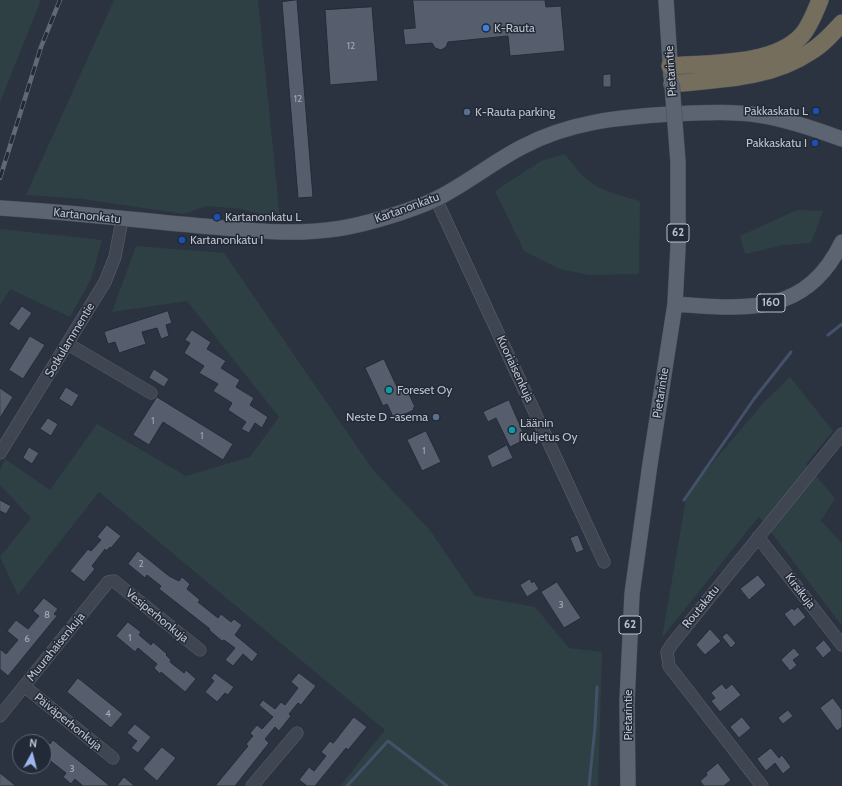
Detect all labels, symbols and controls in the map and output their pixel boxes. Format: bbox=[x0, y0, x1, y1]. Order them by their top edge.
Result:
place label: K-Rauta bbox=[494, 21, 535, 35]
marker: K-Rauta bbox=[481, 23, 491, 33]
house number: 12 bbox=[347, 40, 355, 52]
street label: Pietarintie bbox=[662, 45, 680, 97]
house number: 12 bbox=[294, 93, 302, 105]
place label: Pakkaskatu L bbox=[744, 104, 808, 118]
place label: K-Rauta parking bbox=[475, 105, 555, 119]
marker: Pakkaskatu L bbox=[811, 106, 821, 116]
marker: K-Rauta parking bbox=[462, 107, 472, 117]
place label: Pakkaskatu I bbox=[746, 136, 807, 150]
marker: Pakkaskatu I bbox=[810, 138, 820, 148]
street label: Kartanonkatu bbox=[373, 190, 441, 226]
street label: Kartanonkatu bbox=[53, 205, 121, 227]
place label: Kartanonkatu L bbox=[225, 210, 301, 224]
marker: Kartanonkatu L bbox=[212, 212, 222, 222]
road number: 62 bbox=[667, 224, 689, 242]
place label: Kartanonkatu I bbox=[190, 233, 263, 247]
marker: Kartanonkatu I bbox=[177, 235, 187, 245]
road number: 160 bbox=[757, 294, 785, 312]
street label: Sotkulammentie bbox=[42, 300, 98, 380]
street label: Kuoriaisenkuja bbox=[493, 333, 537, 405]
street label: Pietarintie bbox=[650, 367, 672, 419]
place label: Foreset Oy bbox=[397, 383, 452, 397]
marker: Foreset Oy bbox=[384, 385, 394, 395]
place label: Neste D -asema bbox=[346, 410, 428, 424]
marker: Neste D -asema bbox=[431, 412, 441, 422]
house number: 1 bbox=[151, 415, 155, 427]
place label: Läänin Kuljetus Oy bbox=[520, 416, 578, 444]
marker: Läänin Kuljetus Oy bbox=[507, 425, 517, 435]
house number: 1 bbox=[200, 430, 204, 442]
house number: 1 bbox=[422, 445, 426, 457]
house number: 2 bbox=[138, 558, 144, 570]
street label: Kirsikuja bbox=[782, 570, 818, 612]
street label: Routakatu bbox=[679, 583, 723, 631]
street label: Vesiperhonkuja bbox=[123, 586, 191, 646]
house number: 3 bbox=[558, 599, 564, 611]
house number: 8 bbox=[44, 609, 50, 621]
street label: Muurahaisenkuja bbox=[24, 610, 88, 684]
road number: 62 bbox=[619, 616, 641, 634]
house number: 1 bbox=[128, 632, 132, 644]
house number: 6 bbox=[24, 633, 30, 645]
street label: Päiväperhonkuja bbox=[31, 690, 105, 754]
street label: Pietarintie bbox=[621, 690, 635, 740]
house number: 4 bbox=[105, 708, 111, 720]
north arrow bbox=[12, 734, 52, 774]
text: N bbox=[29, 736, 38, 751]
house number: 3 bbox=[69, 763, 75, 775]

